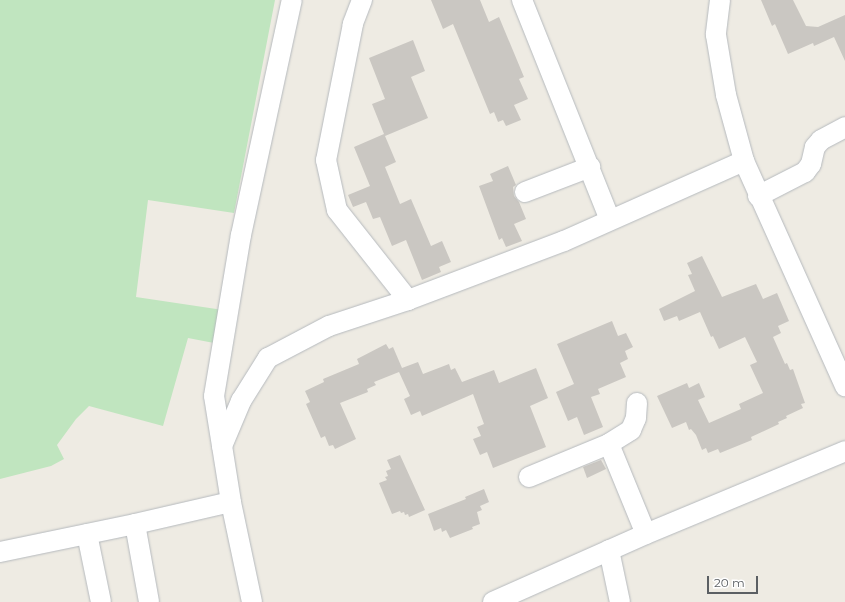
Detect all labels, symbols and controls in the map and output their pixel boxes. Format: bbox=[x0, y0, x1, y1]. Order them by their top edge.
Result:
scale bar bbox=[709, 568, 760, 594]
text: 20 m bbox=[714, 575, 745, 590]

